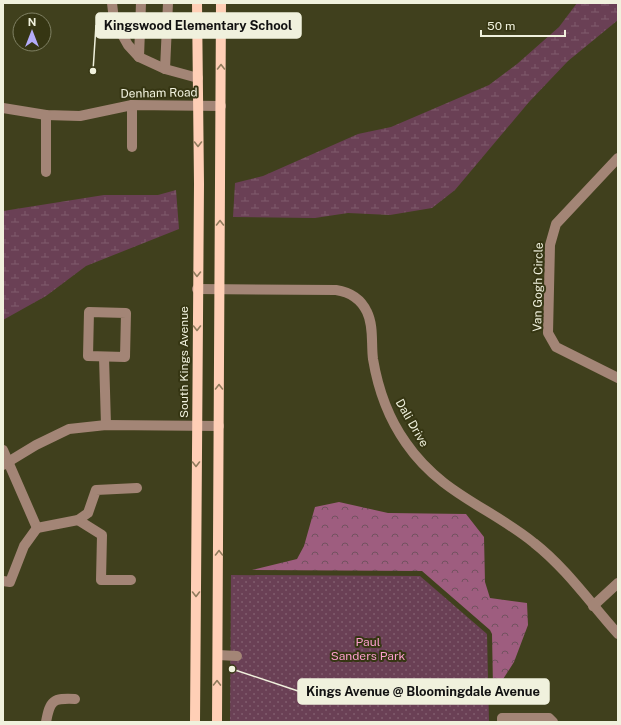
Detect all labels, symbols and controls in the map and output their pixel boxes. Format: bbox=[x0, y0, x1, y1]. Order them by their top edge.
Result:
north arrow bbox=[12, 12, 52, 52]
scale bar bbox=[481, 12, 565, 38]
callout: Kingswood Elementary School bbox=[96, 13, 301, 38]
text: N bbox=[28, 16, 36, 28]
text: Kingswood Elementary School bbox=[104, 18, 292, 33]
text: 50 m bbox=[487, 19, 515, 33]
one-way arrow bbox=[217, 64, 225, 70]
street label: Denham Road bbox=[120, 85, 198, 101]
one-way arrow bbox=[194, 141, 202, 147]
one-way arrow bbox=[216, 220, 224, 226]
street label: Van Gogh Circle bbox=[530, 242, 546, 332]
one-way arrow bbox=[193, 271, 201, 277]
street label: South Kings Avenue bbox=[177, 306, 191, 418]
one-way arrow bbox=[193, 325, 201, 331]
one-way arrow bbox=[215, 384, 223, 390]
street label: Dali Drive bbox=[393, 396, 431, 450]
one-way arrow bbox=[192, 461, 201, 467]
one-way arrow bbox=[215, 550, 223, 556]
one-way arrow bbox=[192, 591, 200, 597]
park label: Paul Sanders Park bbox=[331, 635, 406, 663]
callout: Kings Avenue @ Bloomingdale Avenue bbox=[298, 679, 549, 704]
one-way arrow bbox=[213, 680, 221, 686]
text: Kings Avenue @ Bloomingdale Avenue bbox=[306, 684, 540, 699]

